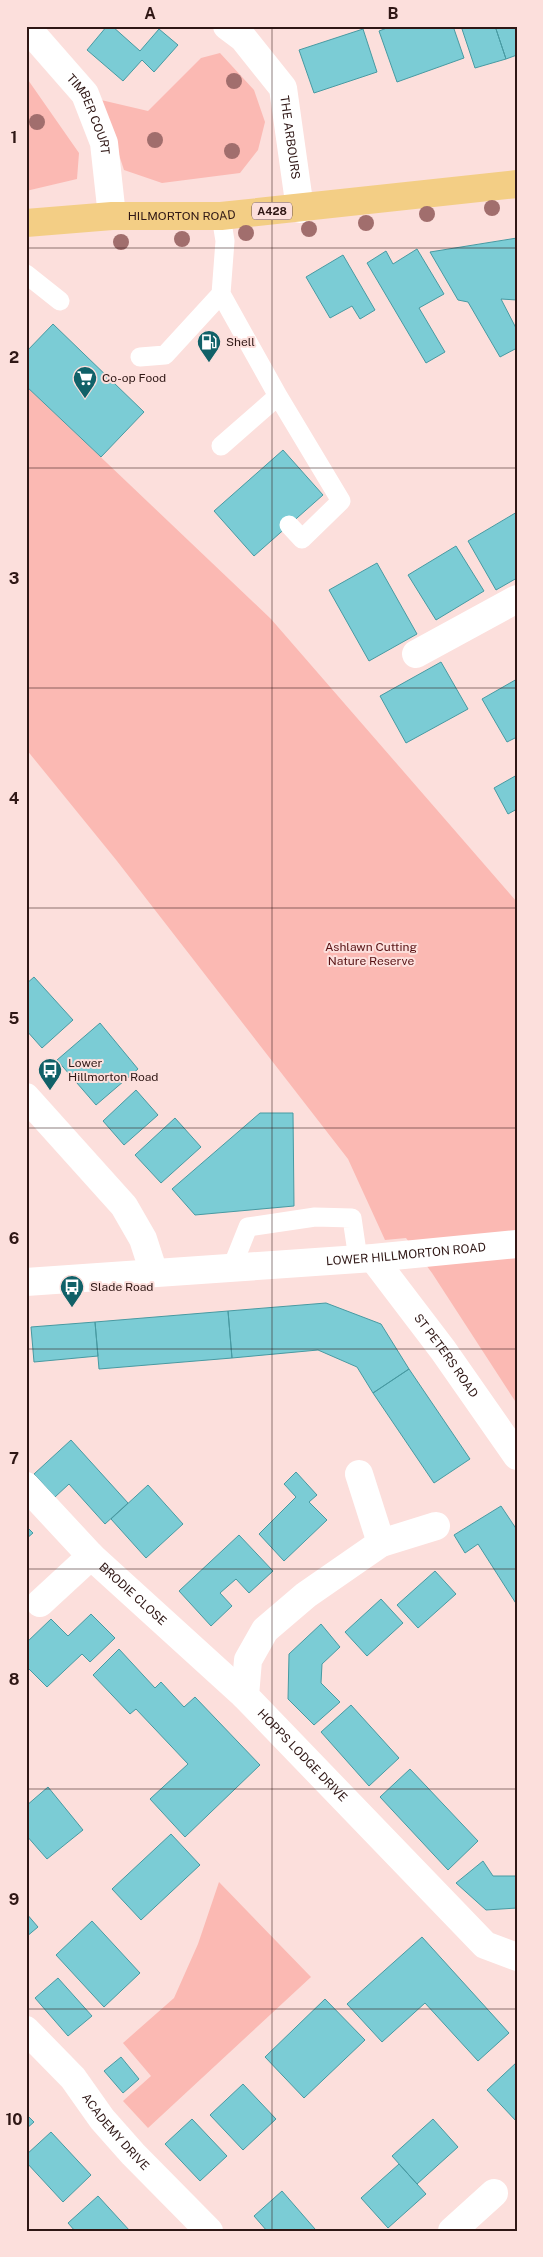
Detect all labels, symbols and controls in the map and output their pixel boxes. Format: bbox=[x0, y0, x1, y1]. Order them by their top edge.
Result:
text: A bbox=[144, 4, 156, 23]
text: B bbox=[388, 4, 399, 23]
street label: TIMBER COURT bbox=[64, 71, 112, 155]
street label: THE ARBOURS bbox=[277, 95, 303, 180]
text: 1 bbox=[11, 128, 17, 147]
road number: A428 bbox=[252, 202, 292, 220]
street label: HILMORTON ROAD bbox=[128, 207, 236, 223]
fuel station icon: Shell bbox=[196, 329, 222, 363]
place label: Shell bbox=[226, 335, 255, 349]
text: 2 bbox=[9, 348, 19, 367]
supermarket icon: Co-op Food bbox=[72, 365, 98, 399]
place label: Co-op Food bbox=[102, 371, 166, 385]
text: 3 bbox=[9, 569, 19, 588]
text: 4 bbox=[9, 789, 20, 808]
park label: Ashlawn Cutting Nature Reserve bbox=[325, 940, 417, 968]
text: 5 bbox=[9, 1009, 20, 1028]
place label: Lower Hillmorton Road bbox=[68, 1056, 159, 1084]
bus stop icon: Lower Hillmorton Road bbox=[37, 1057, 63, 1091]
text: 6 bbox=[9, 1229, 19, 1248]
street label: LOWER HILLMORTON ROAD bbox=[326, 1240, 487, 1268]
bus stop icon: Slade Road bbox=[59, 1274, 85, 1308]
place label: Slade Road bbox=[90, 1280, 153, 1294]
street label: ST PETERS ROAD bbox=[411, 1311, 481, 1400]
text: 7 bbox=[9, 1449, 19, 1468]
street label: BRODIE CLOSE bbox=[96, 1560, 169, 1628]
text: 8 bbox=[9, 1670, 20, 1689]
street label: HOPPS LODGE DRIVE bbox=[255, 1706, 350, 1805]
text: 9 bbox=[9, 1890, 19, 1909]
street label: ACADEMY DRIVE bbox=[79, 2091, 152, 2173]
text: 10 bbox=[5, 2110, 23, 2129]

